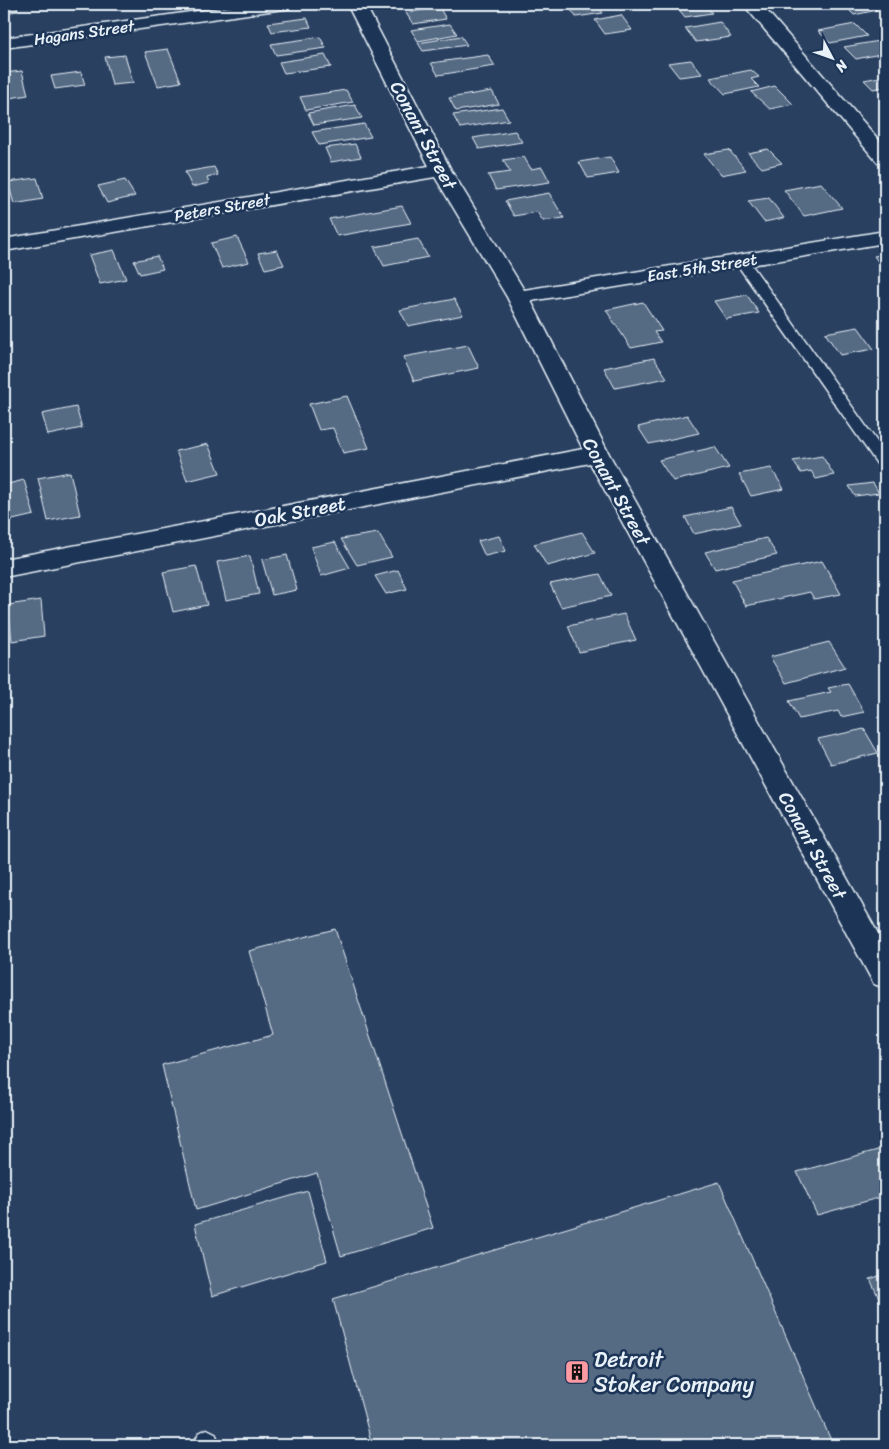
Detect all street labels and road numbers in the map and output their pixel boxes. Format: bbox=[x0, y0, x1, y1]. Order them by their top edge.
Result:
street label: Hagans Street bbox=[32, 11, 137, 54]
street label: Conant Street bbox=[381, 75, 467, 197]
street label: Peters Street bbox=[172, 185, 273, 230]
street label: East 5th Street bbox=[645, 244, 759, 291]
street label: Conant Street bbox=[573, 431, 661, 553]
street label: Oak Street bbox=[252, 487, 348, 536]
street label: Conant Street bbox=[769, 785, 857, 907]

